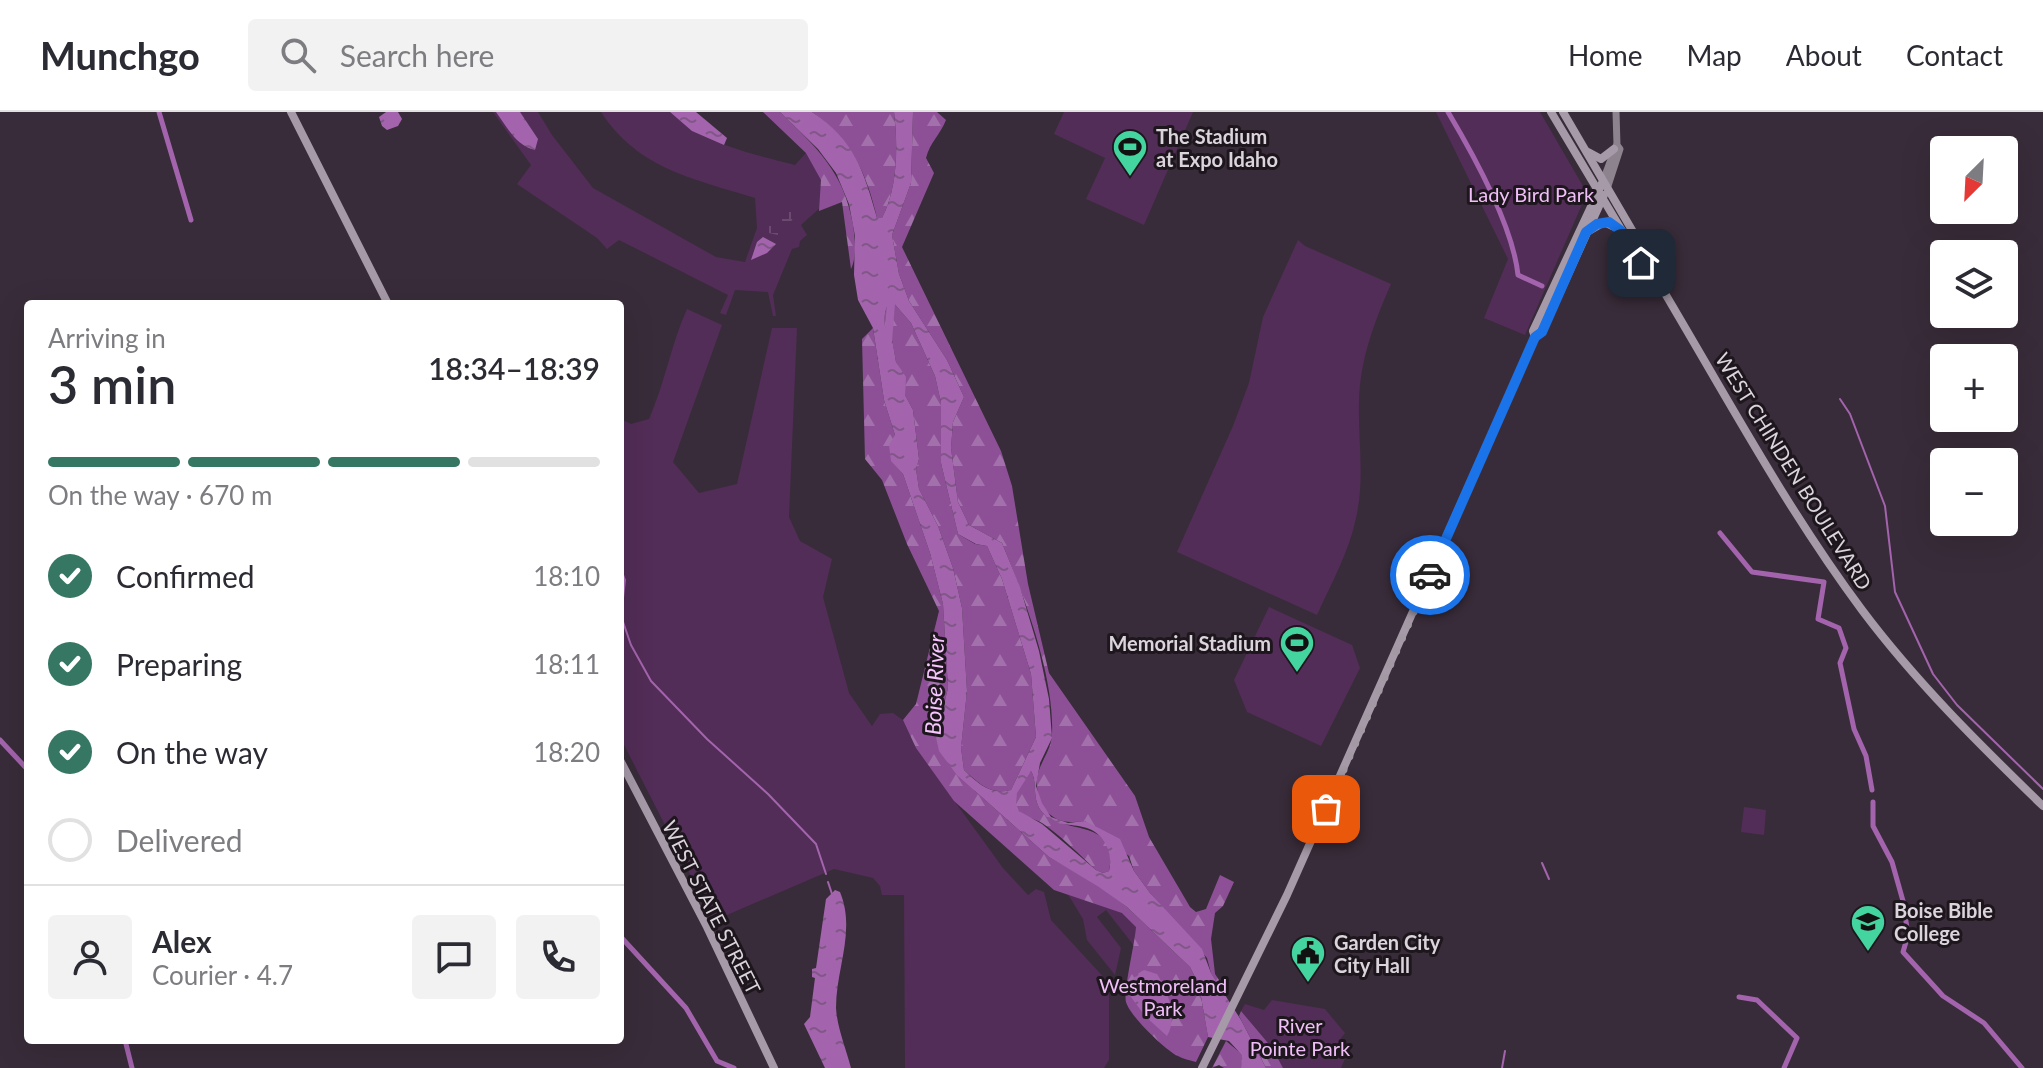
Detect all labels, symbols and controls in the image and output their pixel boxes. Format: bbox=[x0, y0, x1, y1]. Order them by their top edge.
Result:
search box bbox=[248, 19, 808, 91]
text: Munchgo bbox=[40, 32, 200, 78]
icon: search bbox=[276, 33, 320, 77]
text: Search here bbox=[340, 37, 494, 73]
text: Home bbox=[1568, 38, 1643, 72]
text: Map bbox=[1687, 38, 1742, 72]
text: About bbox=[1786, 38, 1862, 72]
text: Contact bbox=[1906, 38, 2003, 72]
place label: The Stadium at Expo Idaho bbox=[1156, 124, 1278, 171]
sports icon: The Stadium at Expo Idaho bbox=[1111, 128, 1149, 178]
north arrow bbox=[1930, 136, 2018, 224]
map controls bbox=[1930, 136, 2018, 536]
park label: Lady Bird Park bbox=[1468, 182, 1595, 206]
pin bbox=[1607, 229, 1675, 297]
button: layers bbox=[1930, 240, 2018, 328]
icon: home bbox=[1619, 241, 1663, 285]
text: Arriving in bbox=[48, 322, 166, 354]
button: + bbox=[1930, 344, 2018, 432]
street label: WEST CHINDEN BOULEVARD bbox=[1711, 348, 1877, 594]
text: 18:34–18:39 bbox=[428, 350, 600, 386]
text: 3 min bbox=[48, 353, 176, 415]
button: − bbox=[1930, 448, 2018, 536]
text: On the way · 670 m bbox=[48, 479, 272, 511]
courier bbox=[1390, 535, 1470, 615]
icon: car bbox=[1408, 553, 1452, 597]
icon: check bbox=[48, 554, 92, 598]
text: Confirmed bbox=[116, 558, 255, 594]
text: 18:10 bbox=[533, 560, 600, 592]
sports icon: Memorial Stadium bbox=[1278, 624, 1316, 674]
place label: Memorial Stadium bbox=[1108, 631, 1271, 655]
water label: Boise River bbox=[919, 634, 949, 736]
icon: check bbox=[48, 642, 92, 686]
text: Preparing bbox=[116, 646, 242, 682]
text: 18:11 bbox=[533, 648, 600, 680]
icon: check bbox=[48, 730, 92, 774]
text: On the way bbox=[116, 734, 268, 770]
text: 18:20 bbox=[533, 736, 600, 768]
pin bbox=[1292, 775, 1360, 843]
icon: bag bbox=[1304, 787, 1348, 831]
street label: WEST STATE STREET bbox=[658, 816, 766, 998]
text: Delivered bbox=[116, 822, 243, 858]
place label: Boise Bible College bbox=[1894, 898, 1993, 945]
school or university icon: Boise Bible College bbox=[1849, 903, 1887, 953]
button: person bbox=[48, 915, 132, 999]
button: chat bbox=[412, 915, 496, 999]
button: phone bbox=[516, 915, 600, 999]
text: Alex bbox=[152, 923, 212, 959]
place label: Garden City City Hall bbox=[1334, 930, 1441, 977]
public building icon: Garden City City Hall bbox=[1289, 934, 1327, 984]
text: Courier · 4.7 bbox=[152, 959, 293, 991]
park label: Westmoreland Park bbox=[1099, 973, 1227, 1020]
park label: River Pointe Park bbox=[1250, 1013, 1351, 1060]

